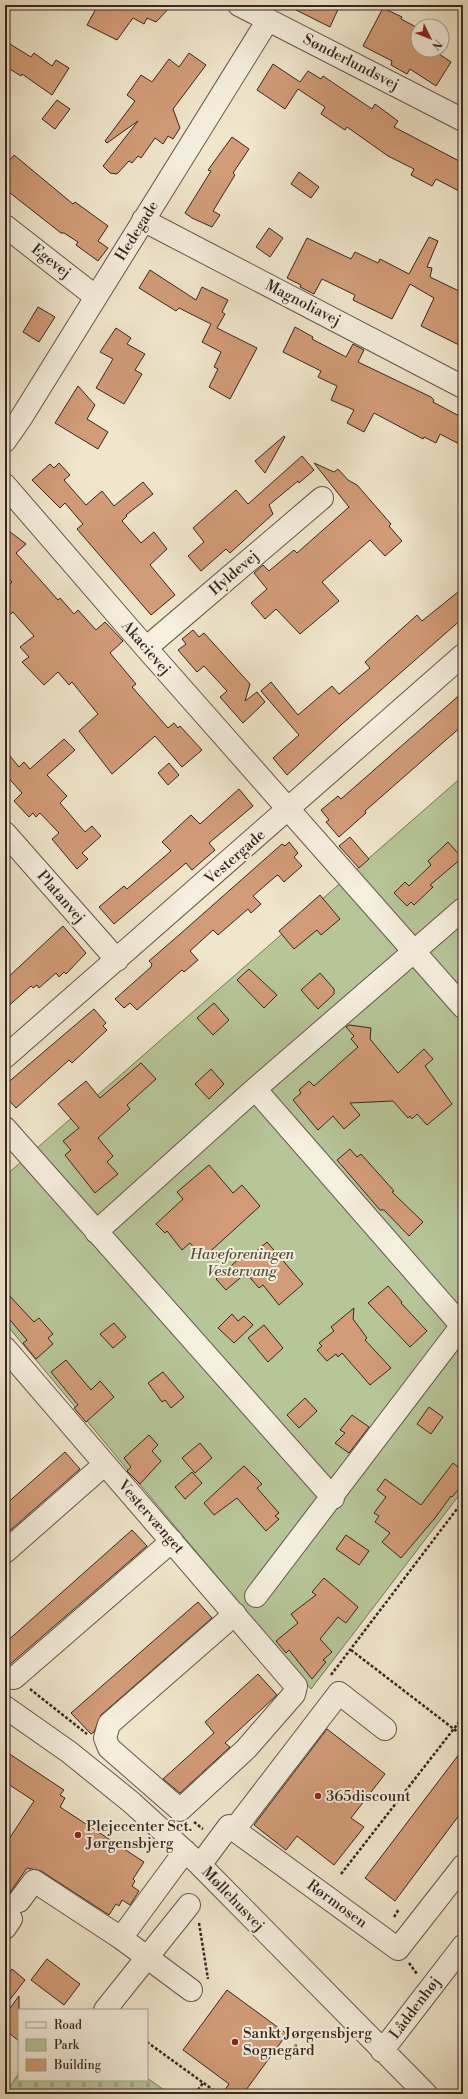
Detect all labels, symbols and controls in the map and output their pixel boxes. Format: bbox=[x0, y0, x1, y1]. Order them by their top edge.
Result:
north arrow bbox=[410, 18, 450, 58]
street label: Sønderlundsvej bbox=[300, 30, 402, 94]
text: N bbox=[428, 36, 445, 52]
street label: Hedegade bbox=[111, 197, 163, 265]
street label: Egevej bbox=[27, 240, 75, 282]
street label: Magnoliavej bbox=[262, 276, 344, 330]
street label: Hyldevej bbox=[205, 546, 263, 600]
street label: Akacievej bbox=[117, 616, 175, 679]
street label: Vestergade bbox=[200, 825, 269, 889]
street label: Platanvej bbox=[33, 867, 89, 927]
park label: Haveforeningen Vestervang bbox=[189, 1245, 295, 1281]
street label: Vestervænget bbox=[113, 1475, 189, 1558]
place label: 365discount bbox=[326, 1787, 411, 1806]
marker: 365discount bbox=[313, 1791, 323, 1801]
place label: Plejecenter Sct. Jørgensbjerg bbox=[85, 1817, 192, 1853]
marker: Plejecenter Sct. Jørgensbjerg bbox=[73, 1830, 83, 1840]
street label: Møllehusvej bbox=[198, 1863, 268, 1935]
street label: Rørmosen bbox=[303, 1876, 371, 1932]
street label: Låddenhøj bbox=[385, 1973, 445, 2043]
legend bbox=[18, 2009, 148, 2081]
text: Road bbox=[54, 2018, 82, 2033]
place label: Sankt Jørgensbjerg Sognegård bbox=[243, 2024, 372, 2060]
marker: Sankt Jørgensbjerg Sognegård bbox=[230, 2037, 240, 2047]
text: Park bbox=[54, 2038, 80, 2053]
text: Building bbox=[53, 2058, 102, 2073]

